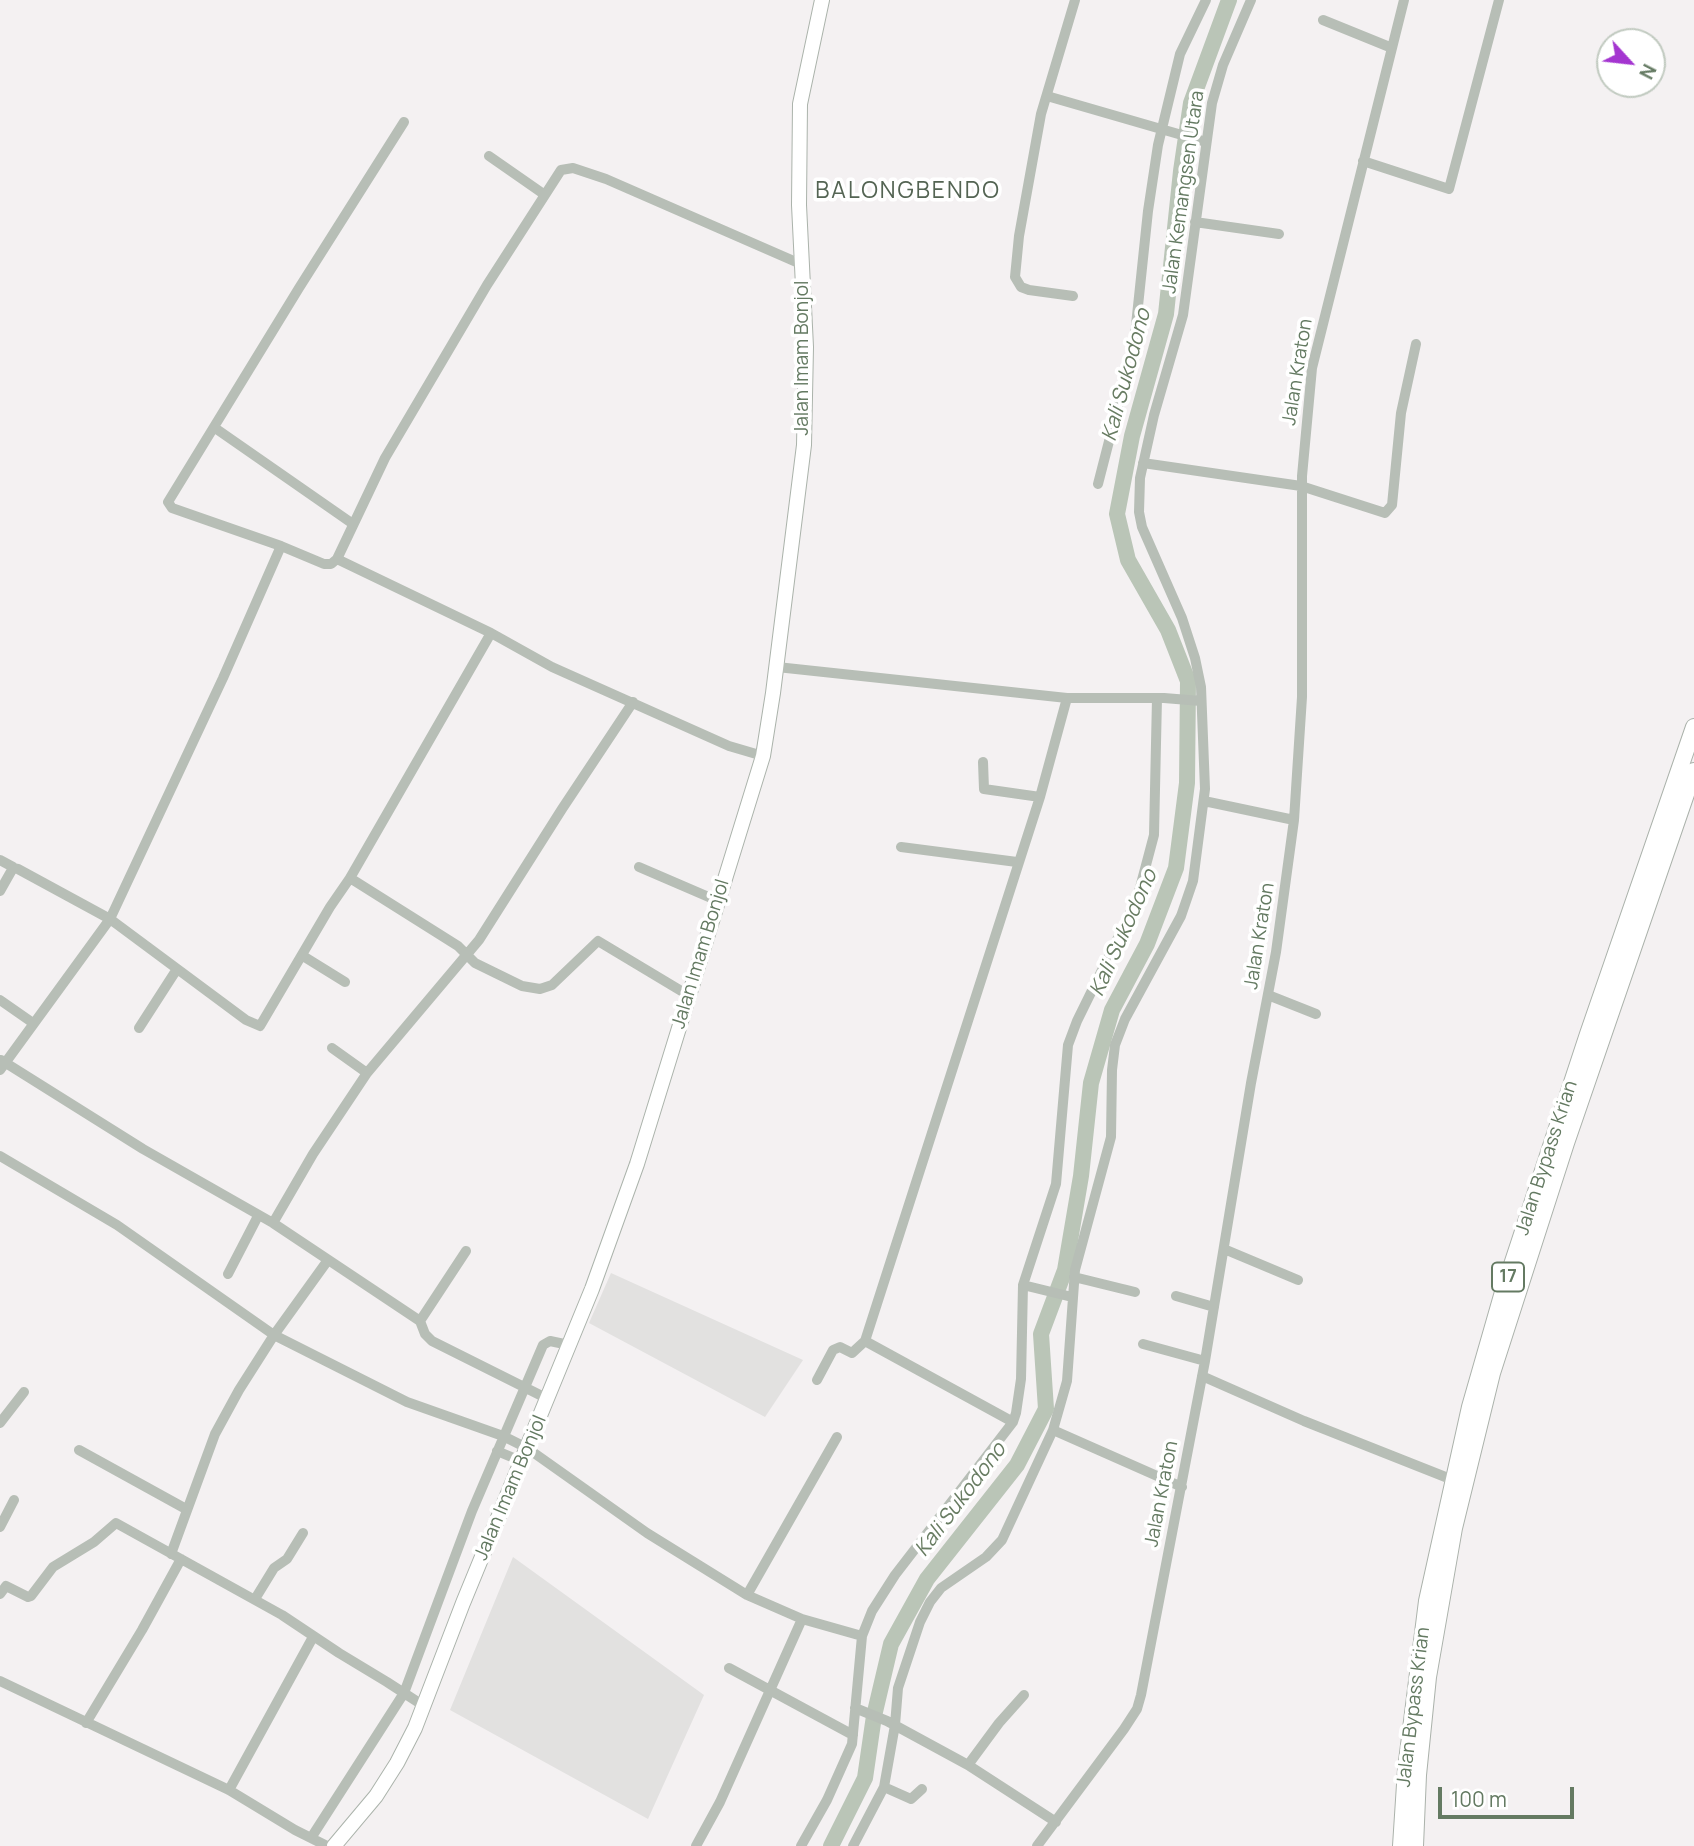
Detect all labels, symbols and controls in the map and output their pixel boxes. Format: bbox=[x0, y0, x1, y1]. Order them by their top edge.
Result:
north arrow bbox=[1596, 28, 1666, 98]
text: N bbox=[1633, 60, 1663, 84]
street label: Jalan Kemangsen Utara bbox=[1158, 89, 1210, 295]
district label: BALONGBENDO bbox=[817, 178, 999, 206]
street label: Jalan Imam Bonjol bbox=[792, 280, 814, 436]
water label: Kali Sukodono bbox=[1097, 306, 1157, 444]
street label: Jalan Kraton bbox=[1278, 317, 1318, 427]
water label: Kali Sukodono bbox=[1085, 866, 1163, 1000]
street label: Jalan Imam Bonjol bbox=[667, 877, 735, 1031]
street label: Jalan Kraton bbox=[1240, 881, 1280, 991]
street label: Jalan Bypass Krian bbox=[1511, 1078, 1583, 1238]
road number: 17 bbox=[1492, 1262, 1524, 1292]
street label: Jalan Imam Bonjol bbox=[470, 1412, 552, 1564]
water label: Kali Sukodono bbox=[910, 1438, 1012, 1562]
street label: Jalan Kraton bbox=[1141, 1439, 1183, 1549]
street label: Jalan Bypass Krian bbox=[1393, 1626, 1435, 1788]
scale bar bbox=[1442, 1772, 1578, 1816]
text: 100 m bbox=[1451, 1785, 1507, 1813]

